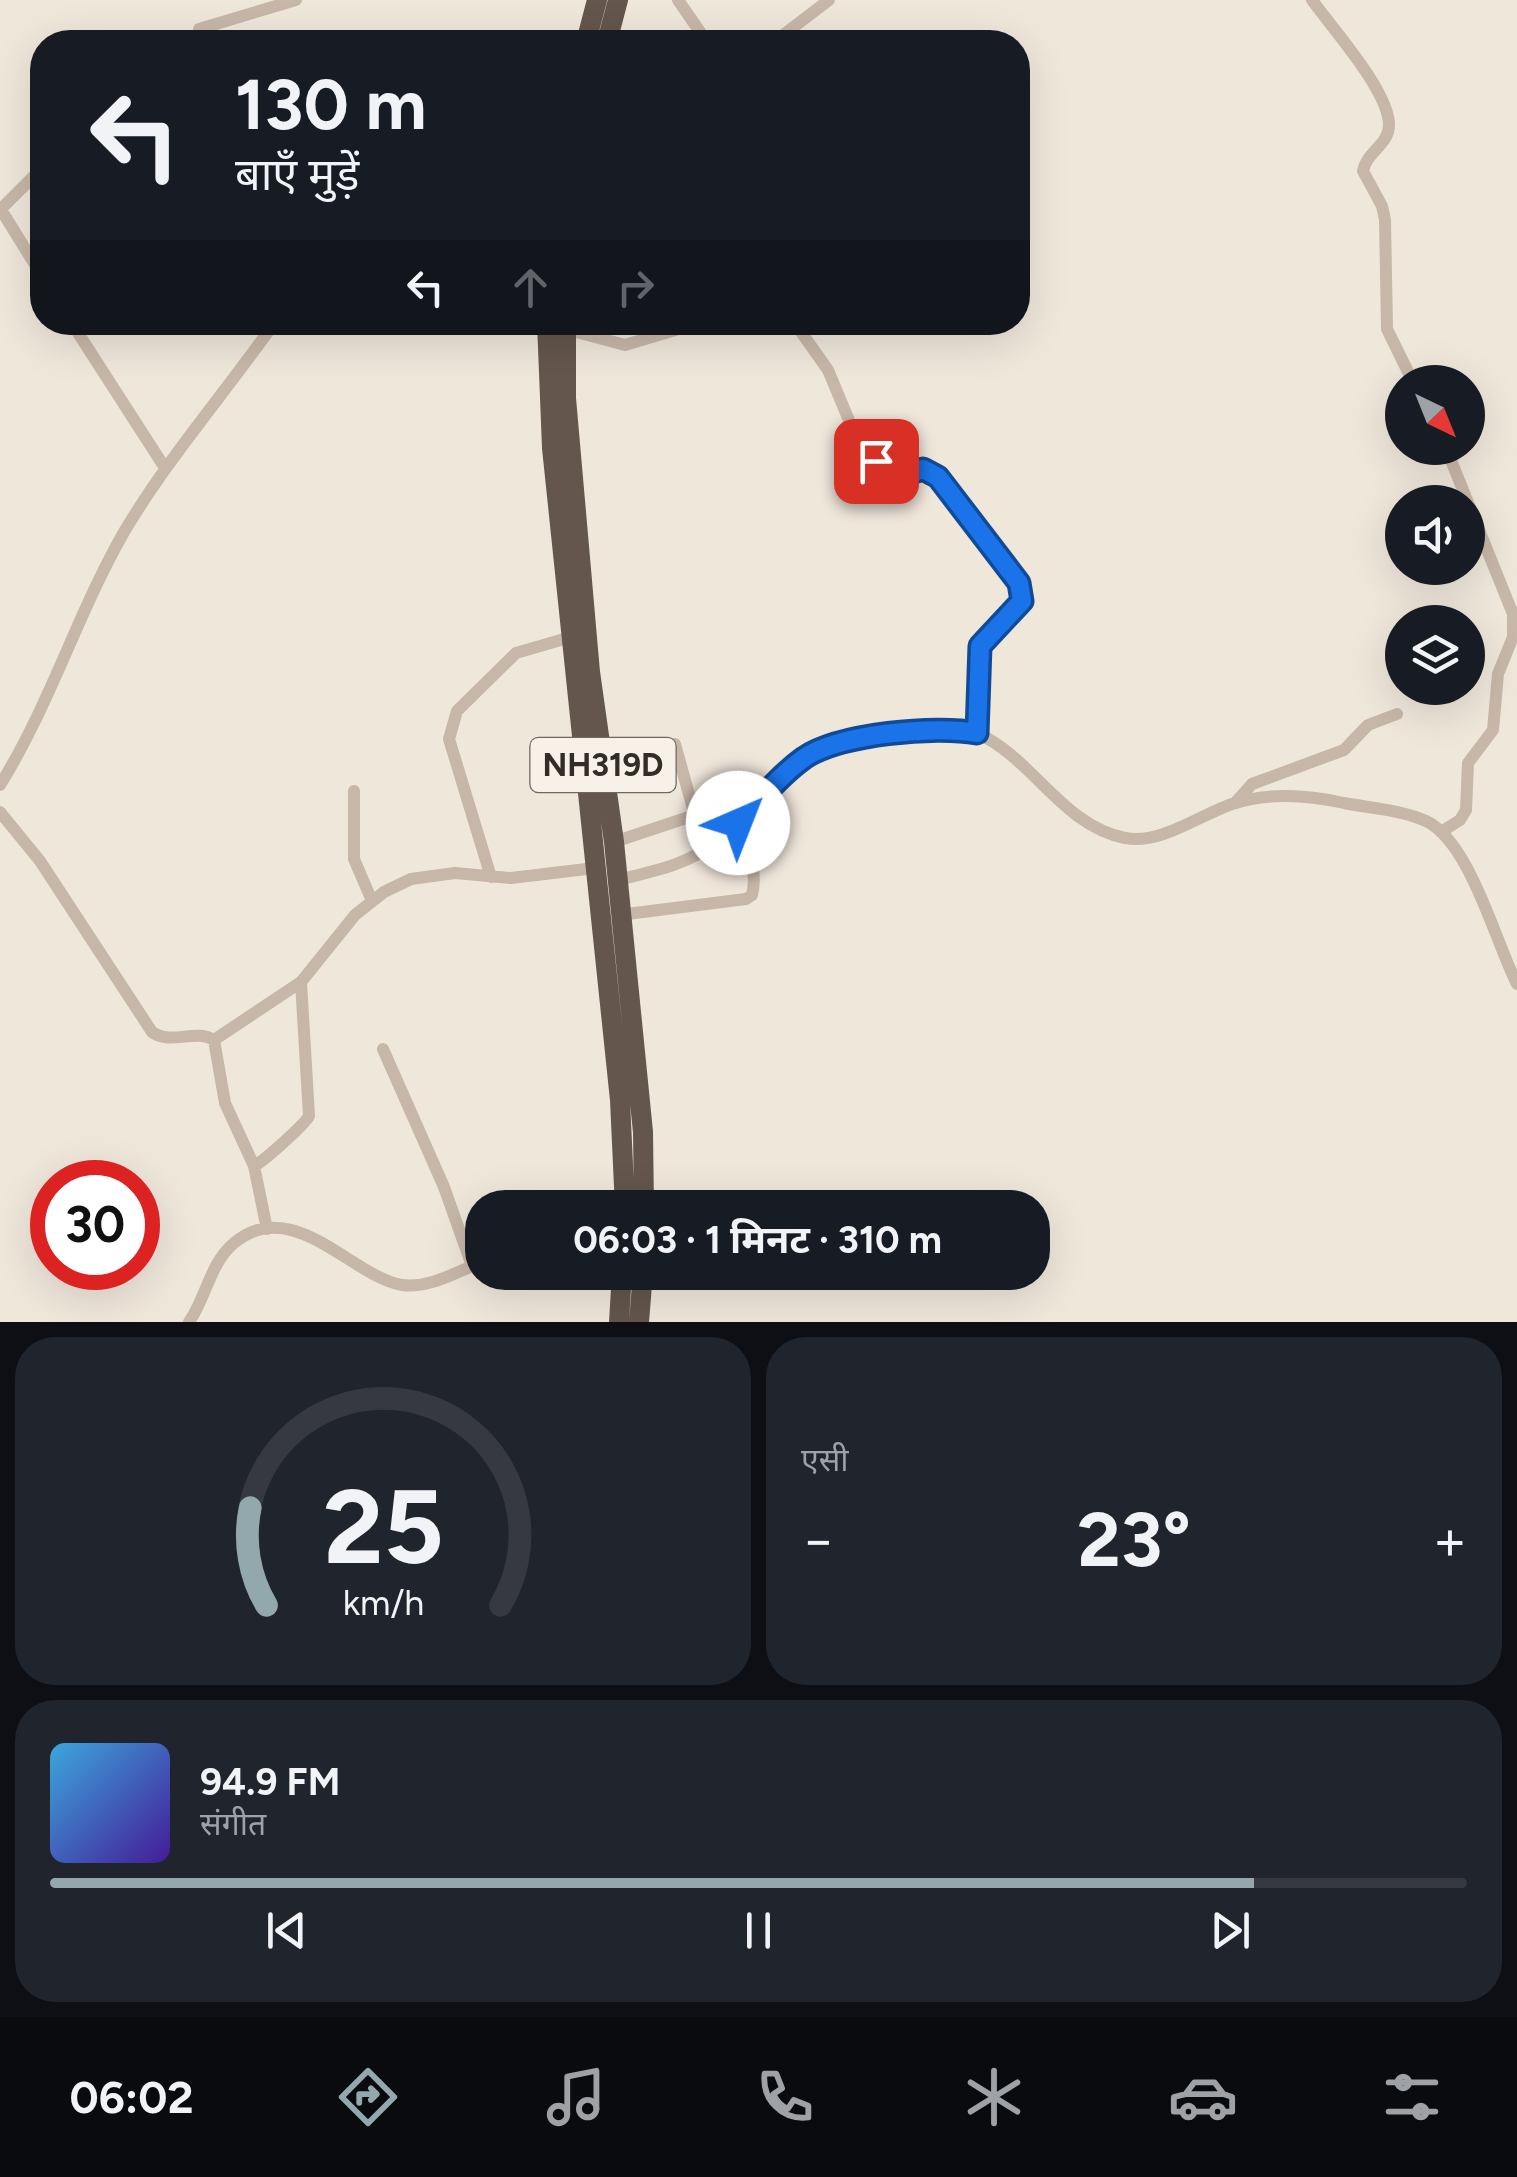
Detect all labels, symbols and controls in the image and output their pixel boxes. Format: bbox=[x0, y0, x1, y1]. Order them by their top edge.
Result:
text: 130 m bbox=[235, 62, 427, 147]
icon: left bbox=[70, 70, 200, 200]
text: बाएँ मुड़ें bbox=[235, 147, 359, 201]
icon: left bbox=[398, 260, 453, 315]
icon: ahead bbox=[503, 260, 558, 315]
icon: right bbox=[608, 260, 663, 315]
north arrow bbox=[1385, 365, 1485, 465]
map controls bbox=[1385, 365, 1485, 705]
pin bbox=[834, 419, 919, 504]
icon: arrive bbox=[849, 434, 904, 489]
button: sound bbox=[1385, 485, 1485, 585]
button: layers bbox=[1385, 605, 1485, 705]
road number: NH319D bbox=[530, 738, 676, 792]
position arrow bbox=[686, 771, 790, 875]
speed limit sign: 30 bbox=[30, 1160, 160, 1290]
text: 06:03 · 1 मिनट · 310 m bbox=[573, 1217, 942, 1263]
text: एसी bbox=[801, 1441, 849, 1479]
text: 25 bbox=[323, 1464, 443, 1589]
text: 23° bbox=[1077, 1495, 1191, 1585]
text: − bbox=[801, 1507, 835, 1573]
text: + bbox=[1433, 1507, 1467, 1573]
text: km/h bbox=[342, 1581, 424, 1624]
text: 94.9 FM bbox=[200, 1759, 340, 1805]
text: संगीत bbox=[200, 1805, 266, 1843]
icon: previous bbox=[259, 1903, 314, 1958]
icon: pause bbox=[731, 1903, 786, 1958]
icon: next bbox=[1203, 1903, 1258, 1958]
icon: directions bbox=[333, 2062, 403, 2132]
icon: music bbox=[541, 2062, 611, 2132]
icon: phone bbox=[750, 2062, 820, 2132]
icon: climate bbox=[959, 2062, 1029, 2132]
icon: car bbox=[1168, 2062, 1238, 2132]
icon: filters bbox=[1377, 2062, 1447, 2132]
text: 06:02 bbox=[69, 2070, 194, 2124]

